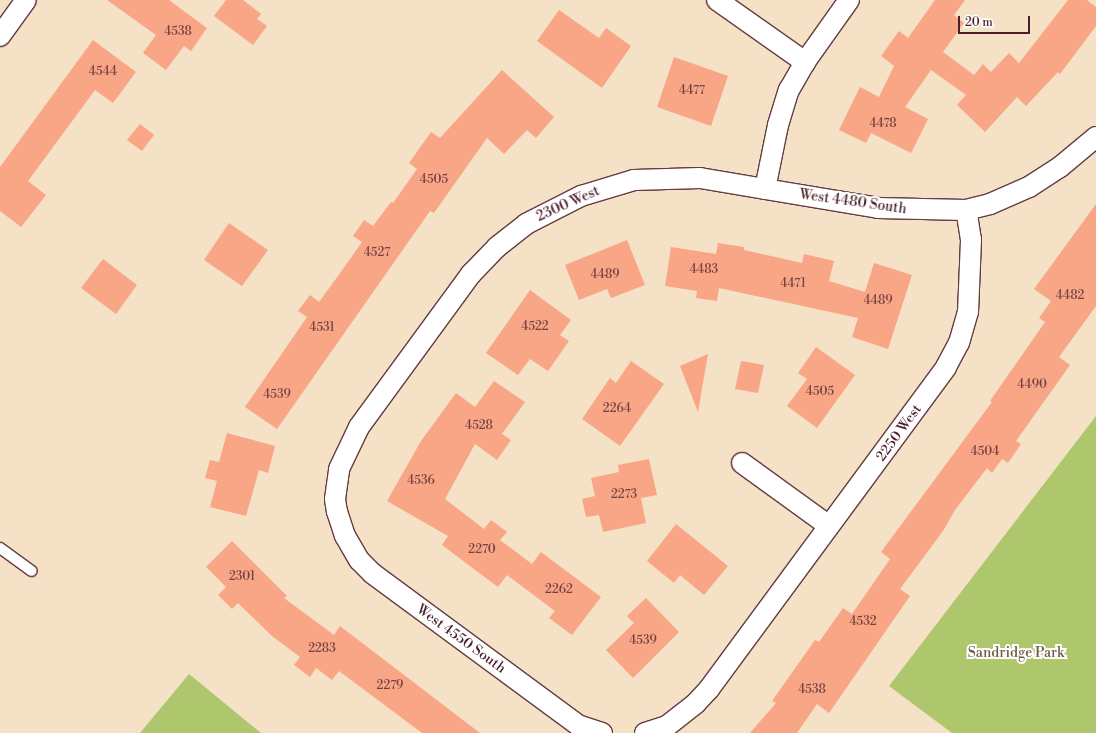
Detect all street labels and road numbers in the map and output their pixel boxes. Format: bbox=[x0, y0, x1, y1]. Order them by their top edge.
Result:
street label: 2300 West bbox=[534, 183, 602, 225]
street label: West 4480 South bbox=[798, 186, 908, 218]
street label: 2250 West bbox=[873, 401, 925, 465]
street label: West 4550 South bbox=[413, 601, 509, 677]

